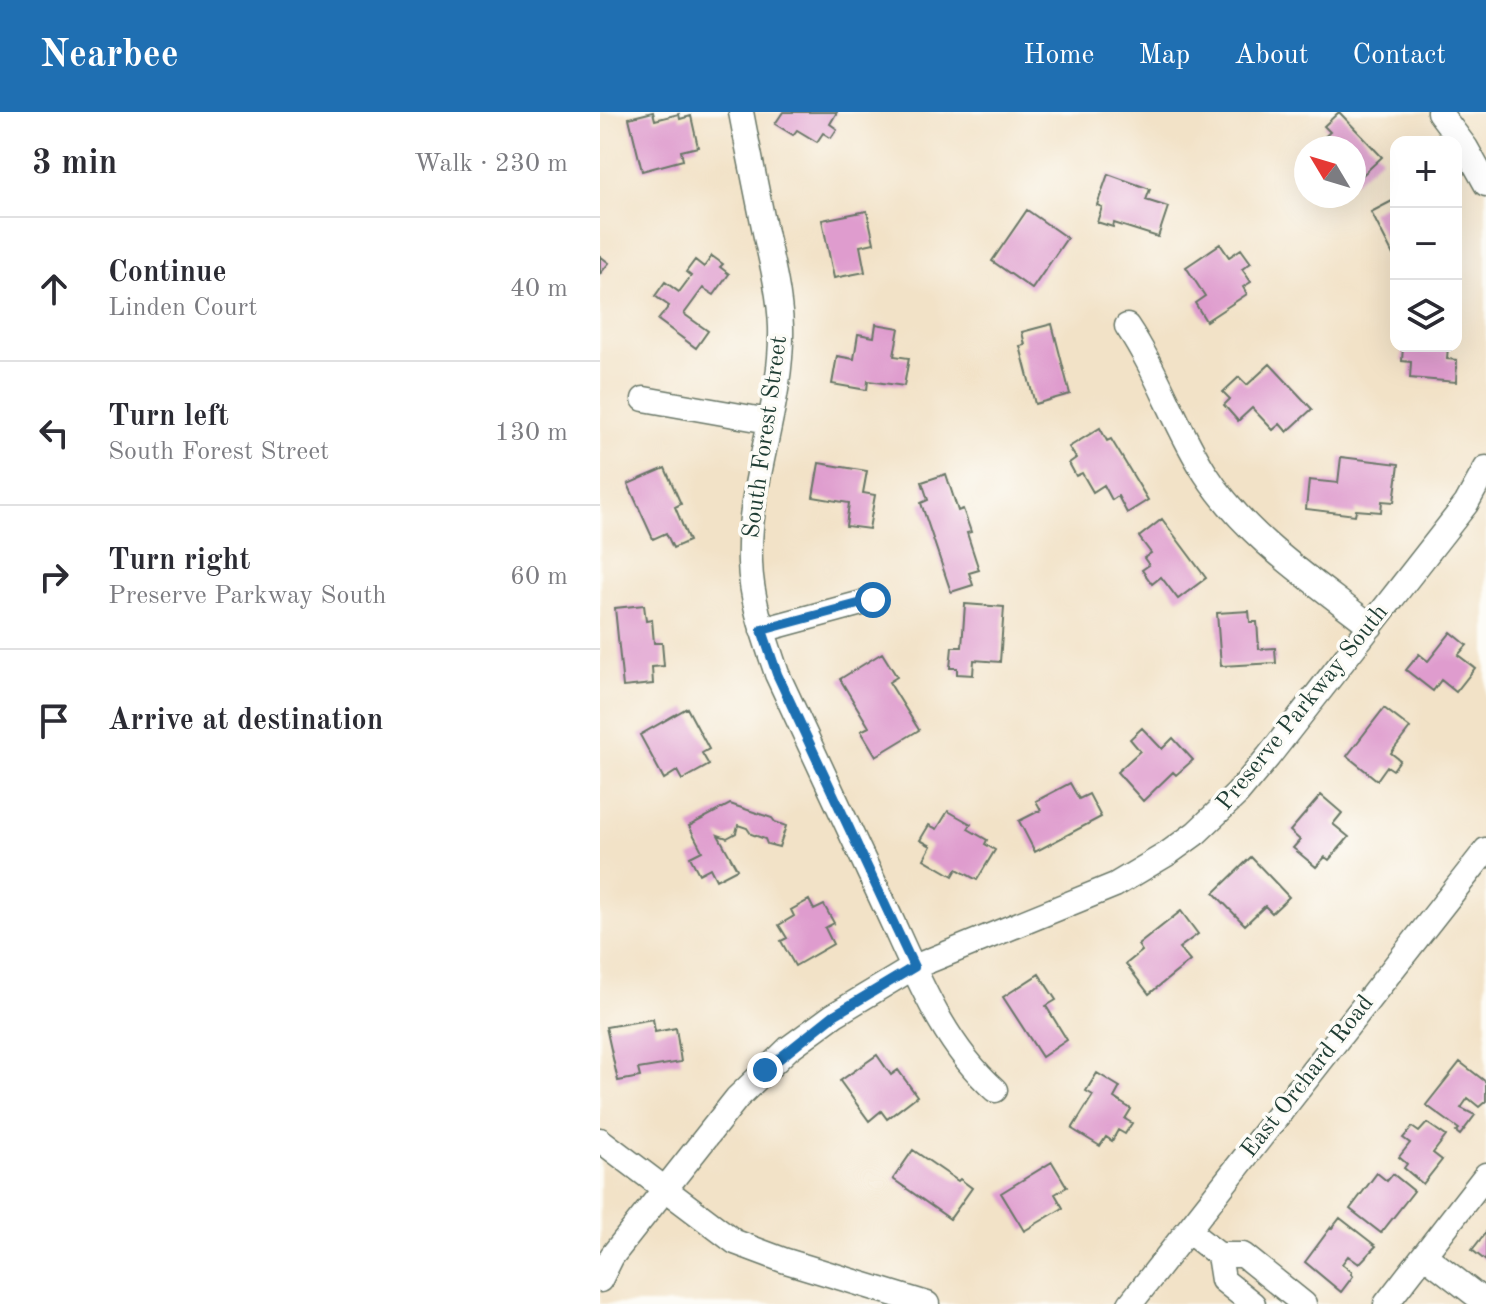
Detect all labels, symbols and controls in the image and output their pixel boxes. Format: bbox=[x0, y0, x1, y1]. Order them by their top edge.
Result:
text: Nearbee bbox=[40, 37, 179, 75]
text: Home bbox=[1023, 42, 1094, 70]
text: Map bbox=[1138, 42, 1190, 70]
text: About bbox=[1234, 42, 1309, 70]
text: Contact bbox=[1353, 42, 1446, 70]
north arrow bbox=[1294, 136, 1366, 208]
map controls bbox=[1390, 136, 1462, 352]
button: + bbox=[1390, 136, 1462, 208]
text: 3 min bbox=[32, 147, 117, 181]
text: Walk · 230 m bbox=[414, 151, 568, 177]
button: − bbox=[1390, 208, 1462, 280]
text: Continue bbox=[108, 258, 227, 288]
icon: ahead bbox=[32, 267, 76, 311]
text: 40 m bbox=[510, 276, 568, 302]
button: layers bbox=[1390, 280, 1462, 352]
text: Linden Court bbox=[108, 295, 257, 321]
street label: South Forest Street bbox=[740, 334, 792, 540]
text: Turn left bbox=[108, 402, 229, 432]
icon: left bbox=[32, 411, 76, 455]
text: 130 m bbox=[495, 420, 568, 446]
text: South Forest Street bbox=[108, 439, 329, 465]
text: Turn right bbox=[108, 546, 250, 576]
icon: right bbox=[32, 555, 76, 599]
text: 60 m bbox=[510, 564, 568, 590]
route start bbox=[855, 582, 891, 618]
text: Preserve Parkway South bbox=[108, 583, 387, 609]
street label: Preserve Parkway South bbox=[1213, 601, 1393, 815]
icon: arrive bbox=[32, 699, 76, 743]
text: Arrive at destination bbox=[108, 706, 383, 736]
street label: East Orchard Road bbox=[1237, 991, 1379, 1163]
route end bbox=[747, 1052, 783, 1088]

